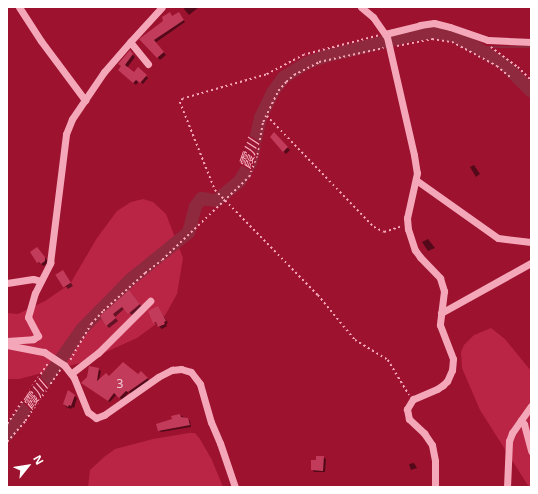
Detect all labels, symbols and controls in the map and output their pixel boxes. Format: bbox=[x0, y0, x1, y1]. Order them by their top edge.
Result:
water label: 霞川 bbox=[236, 137, 262, 171]
house number: 3 bbox=[117, 377, 123, 391]
water label: 霞川 bbox=[19, 378, 51, 412]
north arrow bbox=[8, 446, 48, 486]
text: N bbox=[30, 452, 48, 467]

